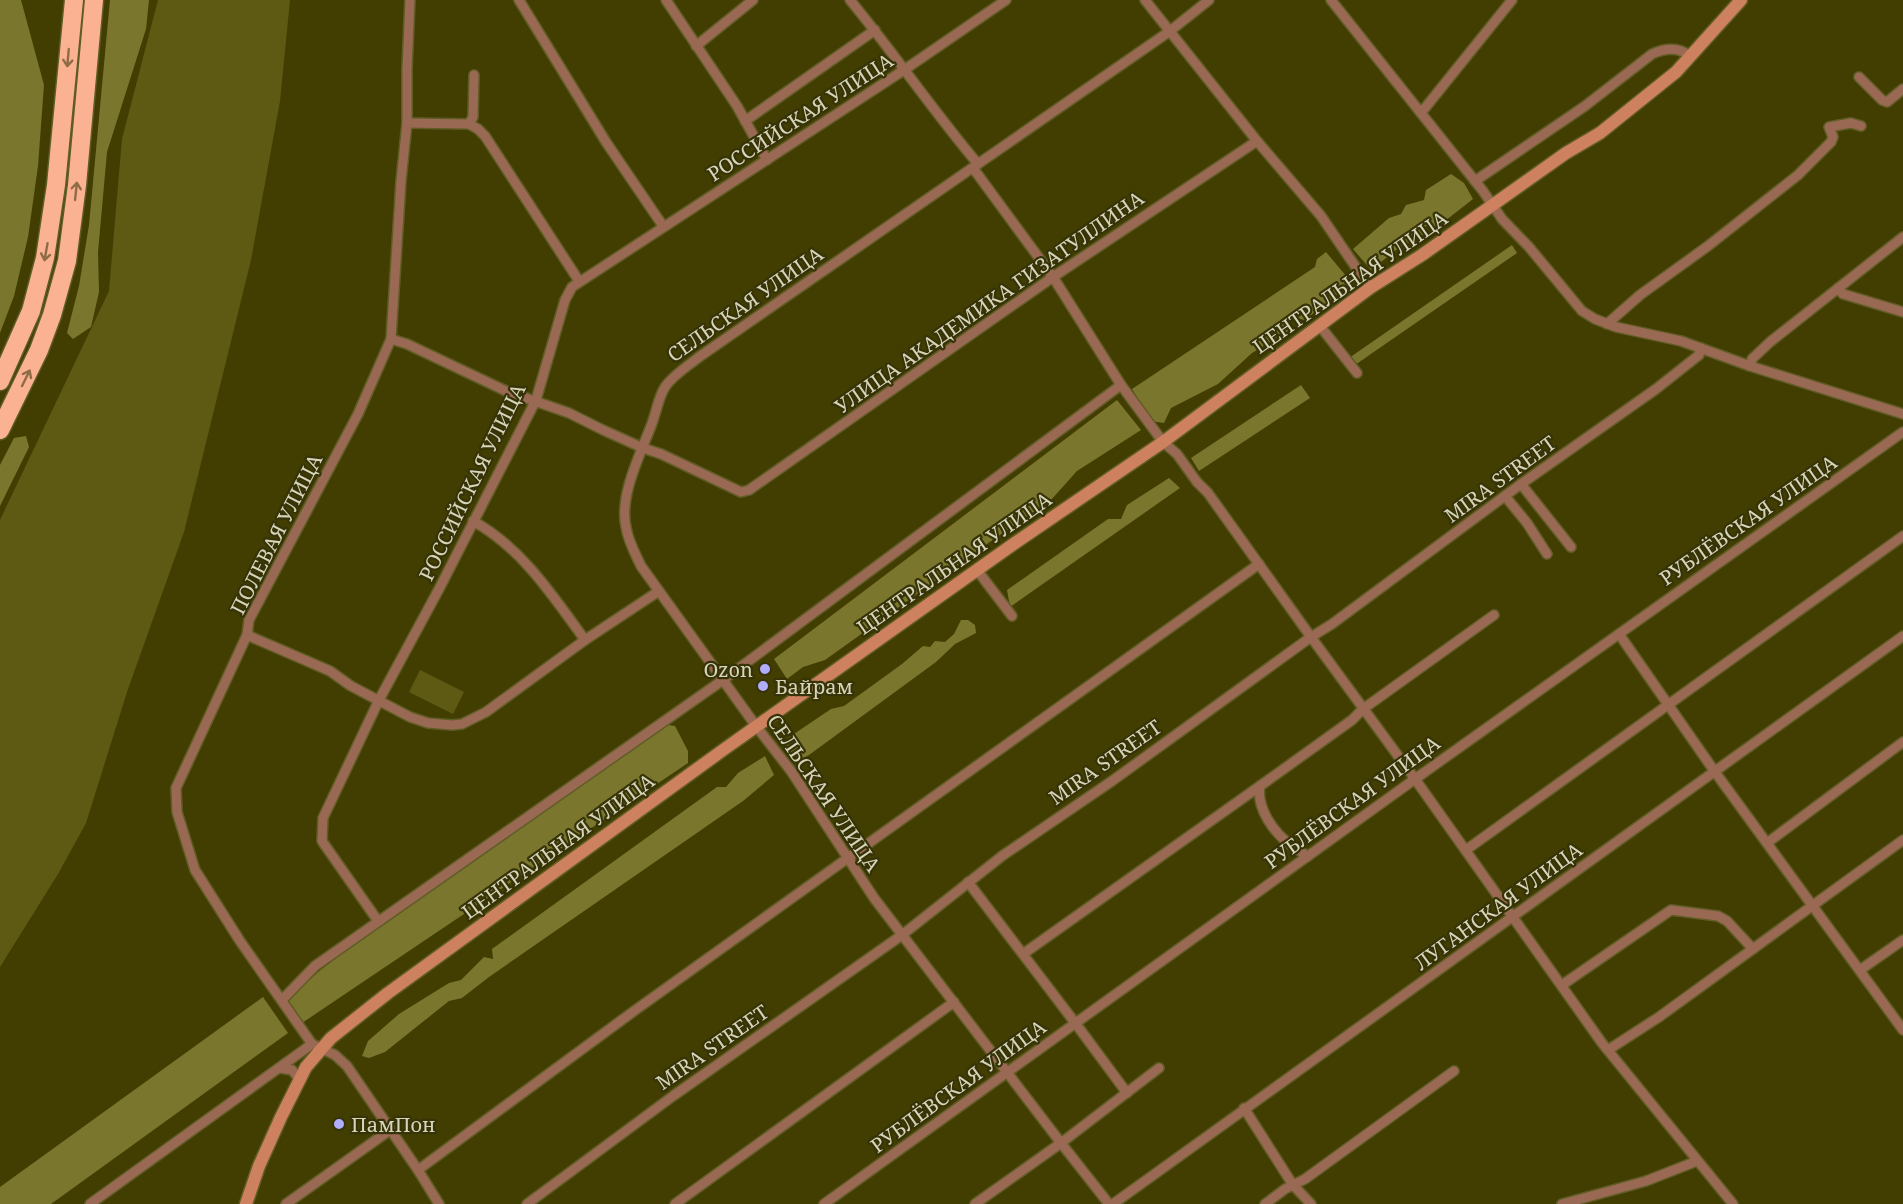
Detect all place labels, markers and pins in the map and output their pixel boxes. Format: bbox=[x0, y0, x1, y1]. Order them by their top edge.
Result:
place label: Ozon bbox=[704, 656, 753, 683]
marker: Ozon bbox=[758, 662, 772, 676]
place label: Байрам bbox=[775, 673, 853, 700]
marker: Байрам bbox=[756, 679, 770, 693]
place label: ПамПон bbox=[351, 1111, 435, 1138]
marker: ПамПон bbox=[332, 1117, 346, 1131]

